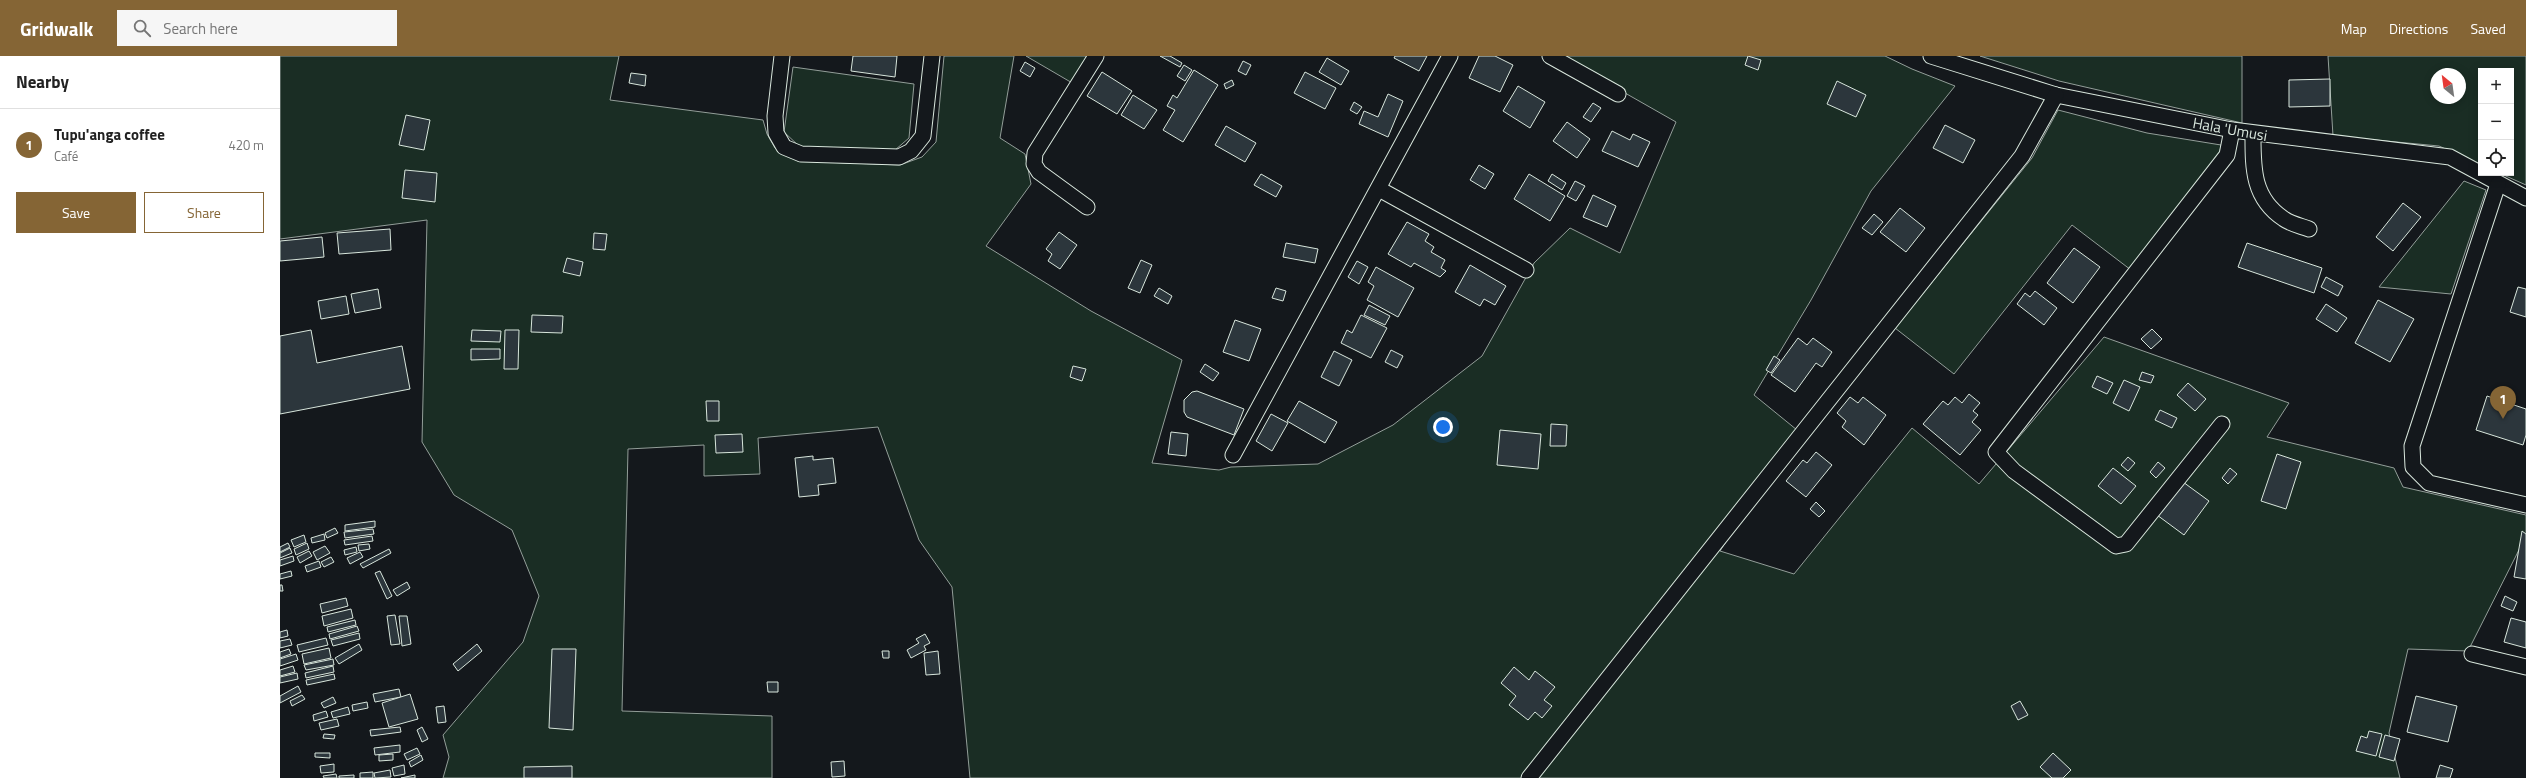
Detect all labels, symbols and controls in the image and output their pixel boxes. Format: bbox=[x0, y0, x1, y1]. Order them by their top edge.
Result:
search box bbox=[117, 10, 397, 46]
text: Gridwalk bbox=[20, 14, 93, 43]
icon: search bbox=[131, 17, 153, 39]
text: Search here bbox=[163, 17, 238, 40]
text: Map bbox=[2341, 18, 2367, 39]
text: Directions bbox=[2389, 18, 2448, 39]
text: Saved bbox=[2470, 18, 2506, 39]
north arrow bbox=[2430, 68, 2466, 104]
map controls bbox=[2478, 68, 2514, 176]
button: + bbox=[2478, 68, 2514, 104]
text: Nearby bbox=[16, 69, 69, 95]
button: − bbox=[2478, 104, 2514, 140]
street label: Hala 'Umusi bbox=[2191, 111, 2269, 147]
text: Tupu'anga coffee bbox=[54, 123, 165, 146]
text: 1 bbox=[25, 135, 33, 155]
text: 420 m bbox=[228, 135, 264, 155]
button: locate bbox=[2478, 140, 2514, 176]
text: Café bbox=[54, 146, 78, 166]
button: Save bbox=[16, 192, 136, 233]
button: Share bbox=[144, 192, 264, 233]
pin: 1 bbox=[2490, 386, 2516, 419]
your location bbox=[1433, 417, 1453, 437]

